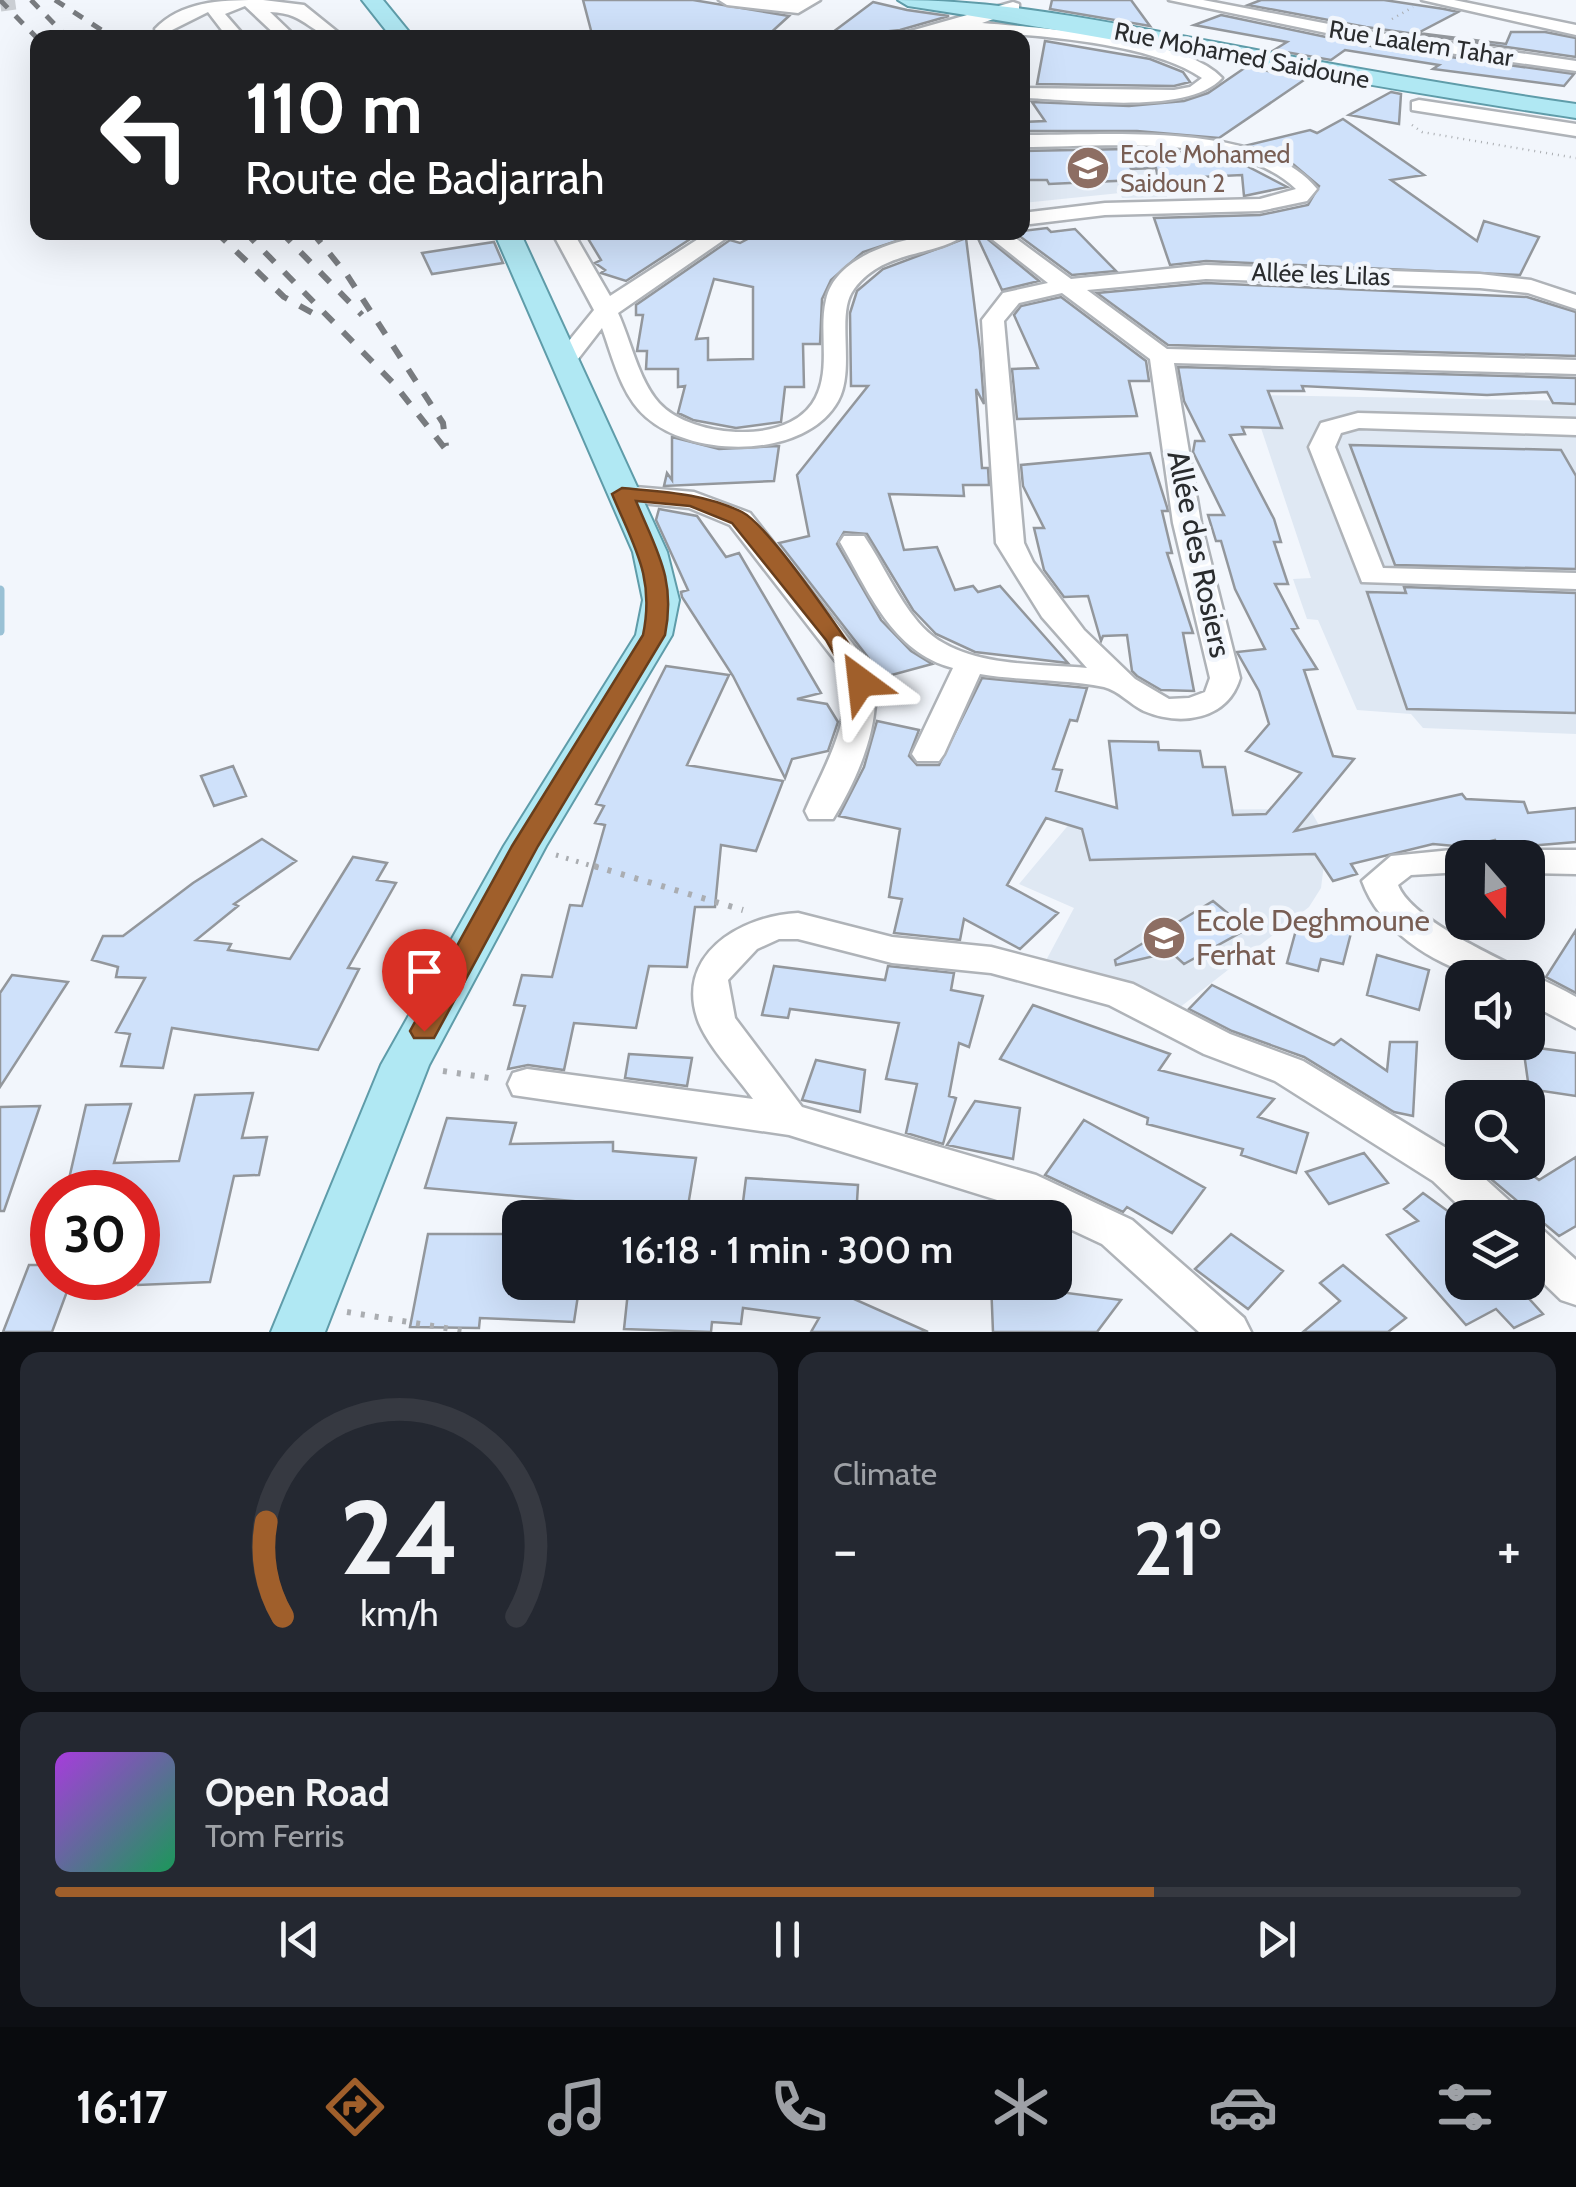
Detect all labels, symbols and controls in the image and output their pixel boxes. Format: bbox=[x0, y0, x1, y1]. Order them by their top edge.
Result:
street label: Rue Laalem Tahar bbox=[1327, 14, 1515, 72]
street label: Rue Mohamed Saidoune bbox=[1112, 16, 1372, 94]
text: 110 m bbox=[245, 65, 423, 151]
icon: left bbox=[80, 70, 210, 200]
place label: Ecole Mohamed Saidoun 2 bbox=[1120, 139, 1290, 198]
school or university icon: Ecole Mohamed Saidoun 2 bbox=[1065, 145, 1111, 191]
text: Route de Badjarrah bbox=[245, 151, 605, 205]
street label: Allée les Lilas bbox=[1251, 257, 1391, 291]
street label: Allée des Rosiers bbox=[1159, 447, 1240, 661]
position arrow bbox=[809, 630, 913, 734]
north arrow bbox=[1445, 840, 1545, 940]
map controls bbox=[1445, 840, 1545, 1300]
place label: Ecole Deghmoune Ferhat bbox=[1196, 902, 1430, 973]
school or university icon: Ecole Deghmoune Ferhat bbox=[1141, 915, 1187, 961]
pin bbox=[382, 929, 467, 1032]
icon: arrive bbox=[397, 944, 452, 999]
button: sound bbox=[1445, 960, 1545, 1060]
button: search bbox=[1445, 1080, 1545, 1180]
speed limit sign: 30 bbox=[30, 1170, 160, 1300]
button: layers bbox=[1445, 1200, 1545, 1300]
text: 16:18 · 1 min · 300 m bbox=[621, 1226, 953, 1273]
text: Climate bbox=[833, 1454, 937, 1493]
text: 24 bbox=[339, 1474, 459, 1600]
text: 21° bbox=[1133, 1503, 1221, 1594]
text: − bbox=[833, 1516, 857, 1583]
text: + bbox=[1497, 1516, 1521, 1583]
text: km/h bbox=[360, 1592, 438, 1635]
text: Open Road bbox=[205, 1769, 390, 1816]
text: Tom Ferris bbox=[205, 1816, 344, 1855]
icon: previous bbox=[272, 1912, 327, 1967]
icon: pause bbox=[760, 1912, 815, 1967]
icon: next bbox=[1249, 1912, 1304, 1967]
icon: directions bbox=[320, 2072, 390, 2142]
icon: music bbox=[542, 2072, 612, 2142]
icon: phone bbox=[764, 2072, 834, 2142]
icon: climate bbox=[986, 2072, 1056, 2142]
icon: car bbox=[1208, 2072, 1278, 2142]
icon: filters bbox=[1430, 2072, 1500, 2142]
text: 16:17 bbox=[76, 2080, 167, 2134]

